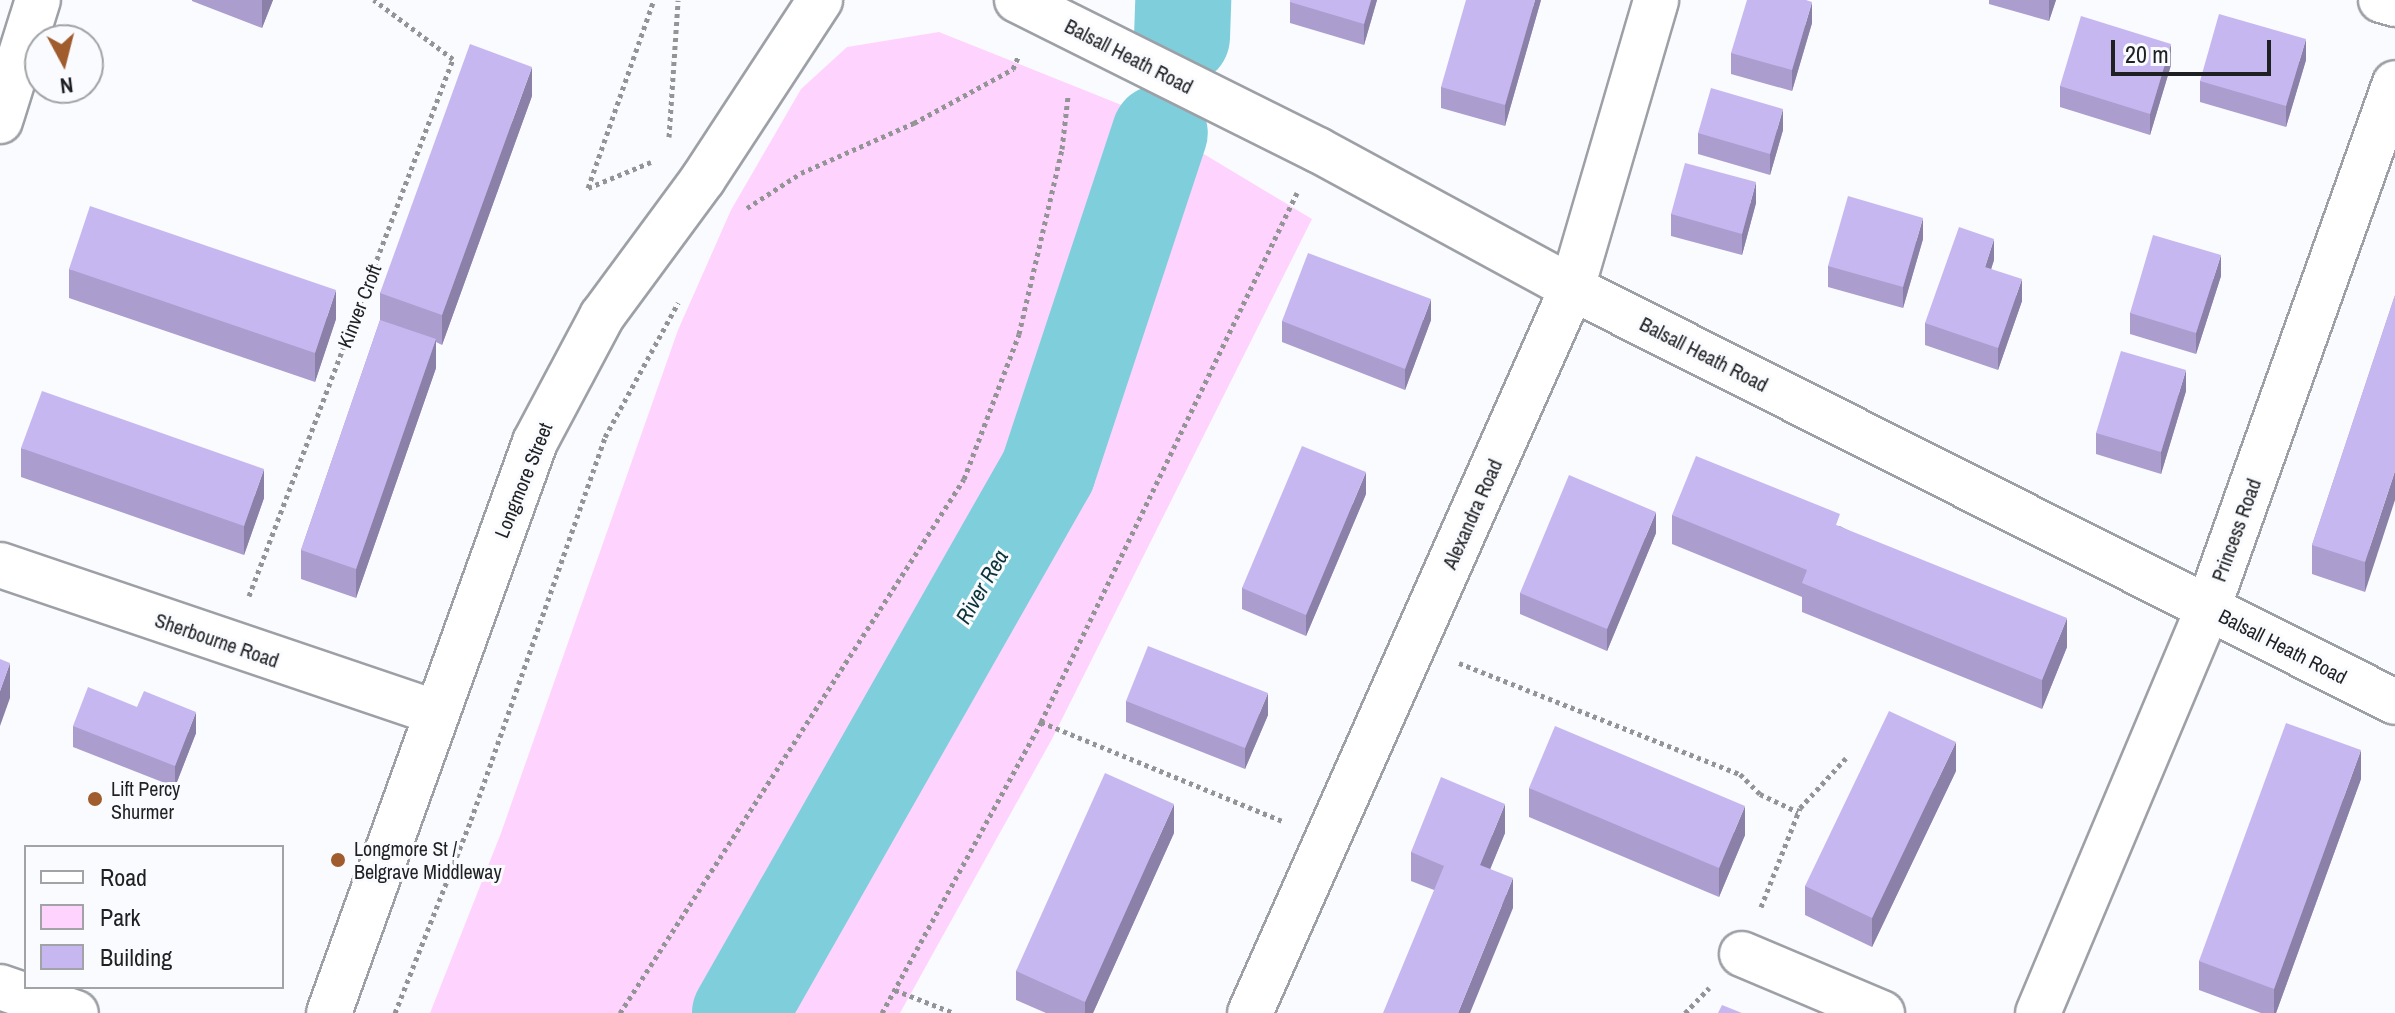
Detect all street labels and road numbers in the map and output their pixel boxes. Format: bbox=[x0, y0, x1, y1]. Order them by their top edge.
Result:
street label: Balsall Heath Road bbox=[1061, 13, 1197, 99]
street label: Kinver Croft bbox=[332, 261, 386, 351]
street label: Balsall Heath Road bbox=[1636, 311, 1772, 397]
street label: Longmore Street bbox=[489, 419, 557, 541]
street label: Alexandra Road bbox=[1437, 455, 1507, 573]
street label: Princess Road bbox=[2206, 475, 2266, 585]
street label: Balsall Heath Road bbox=[2215, 603, 2351, 689]
street label: Sherbourne Road bbox=[152, 608, 282, 672]

